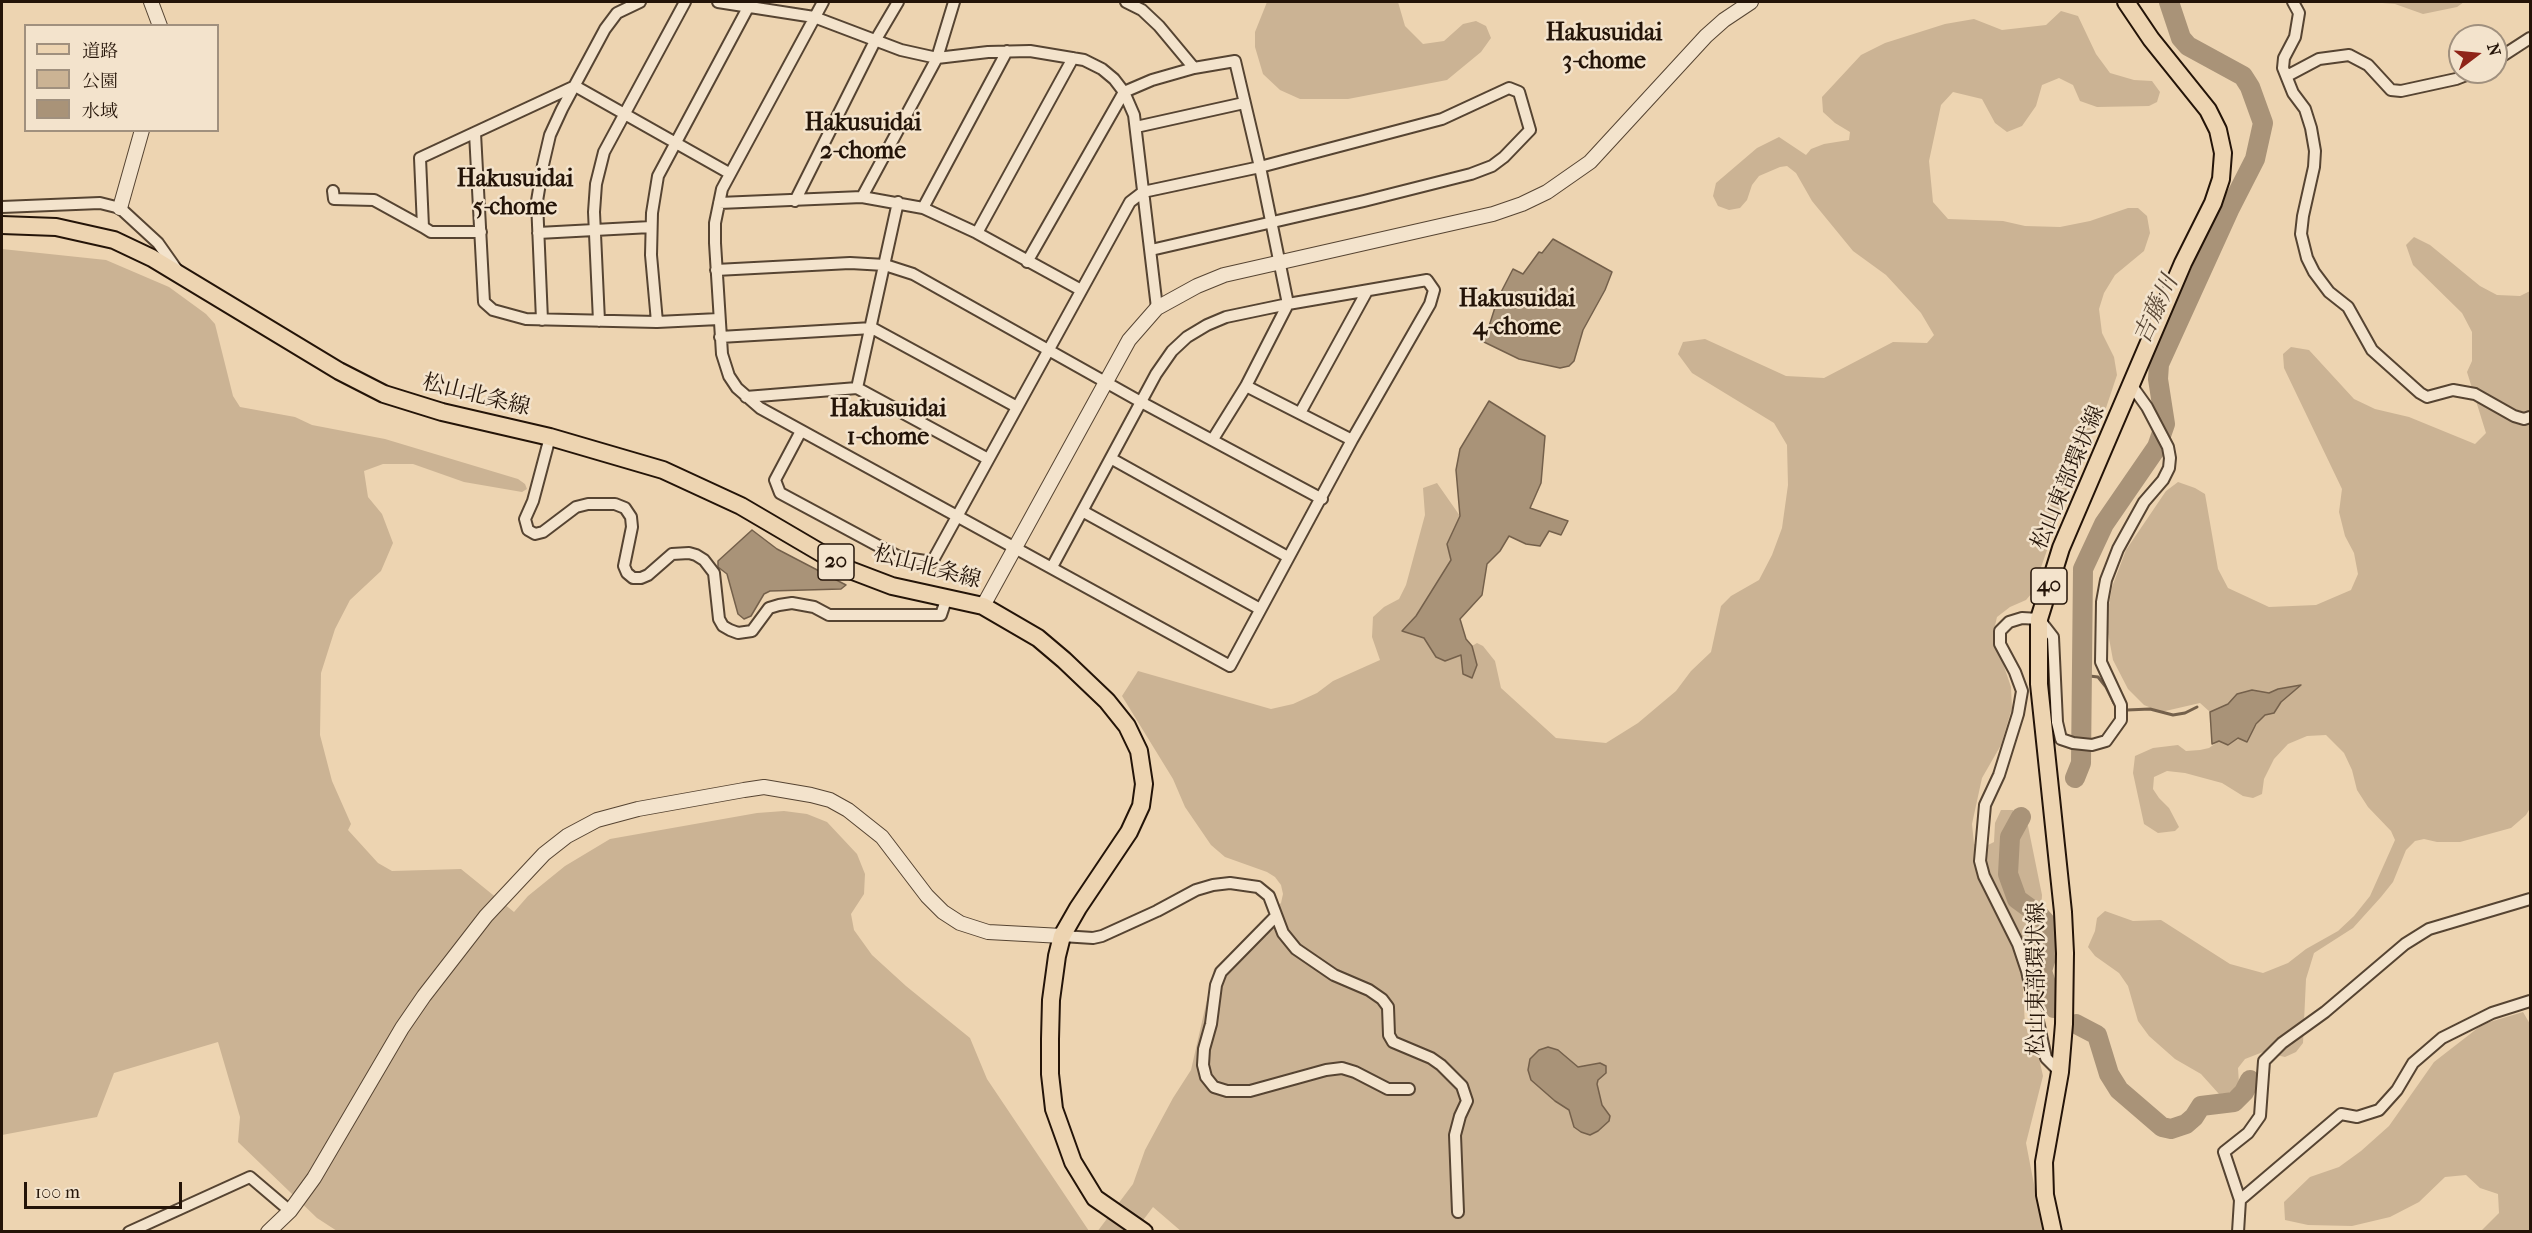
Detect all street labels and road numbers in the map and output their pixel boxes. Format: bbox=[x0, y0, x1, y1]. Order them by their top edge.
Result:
street label: 松山北条線 bbox=[419, 370, 533, 422]
street label: 松山東部環状線 bbox=[2027, 402, 2111, 554]
street label: 松山北条線 bbox=[870, 541, 984, 595]
road number: 20 bbox=[818, 544, 854, 580]
road number: 40 bbox=[2031, 568, 2067, 604]
street label: 松山東部環状線 bbox=[2025, 902, 2051, 1056]

